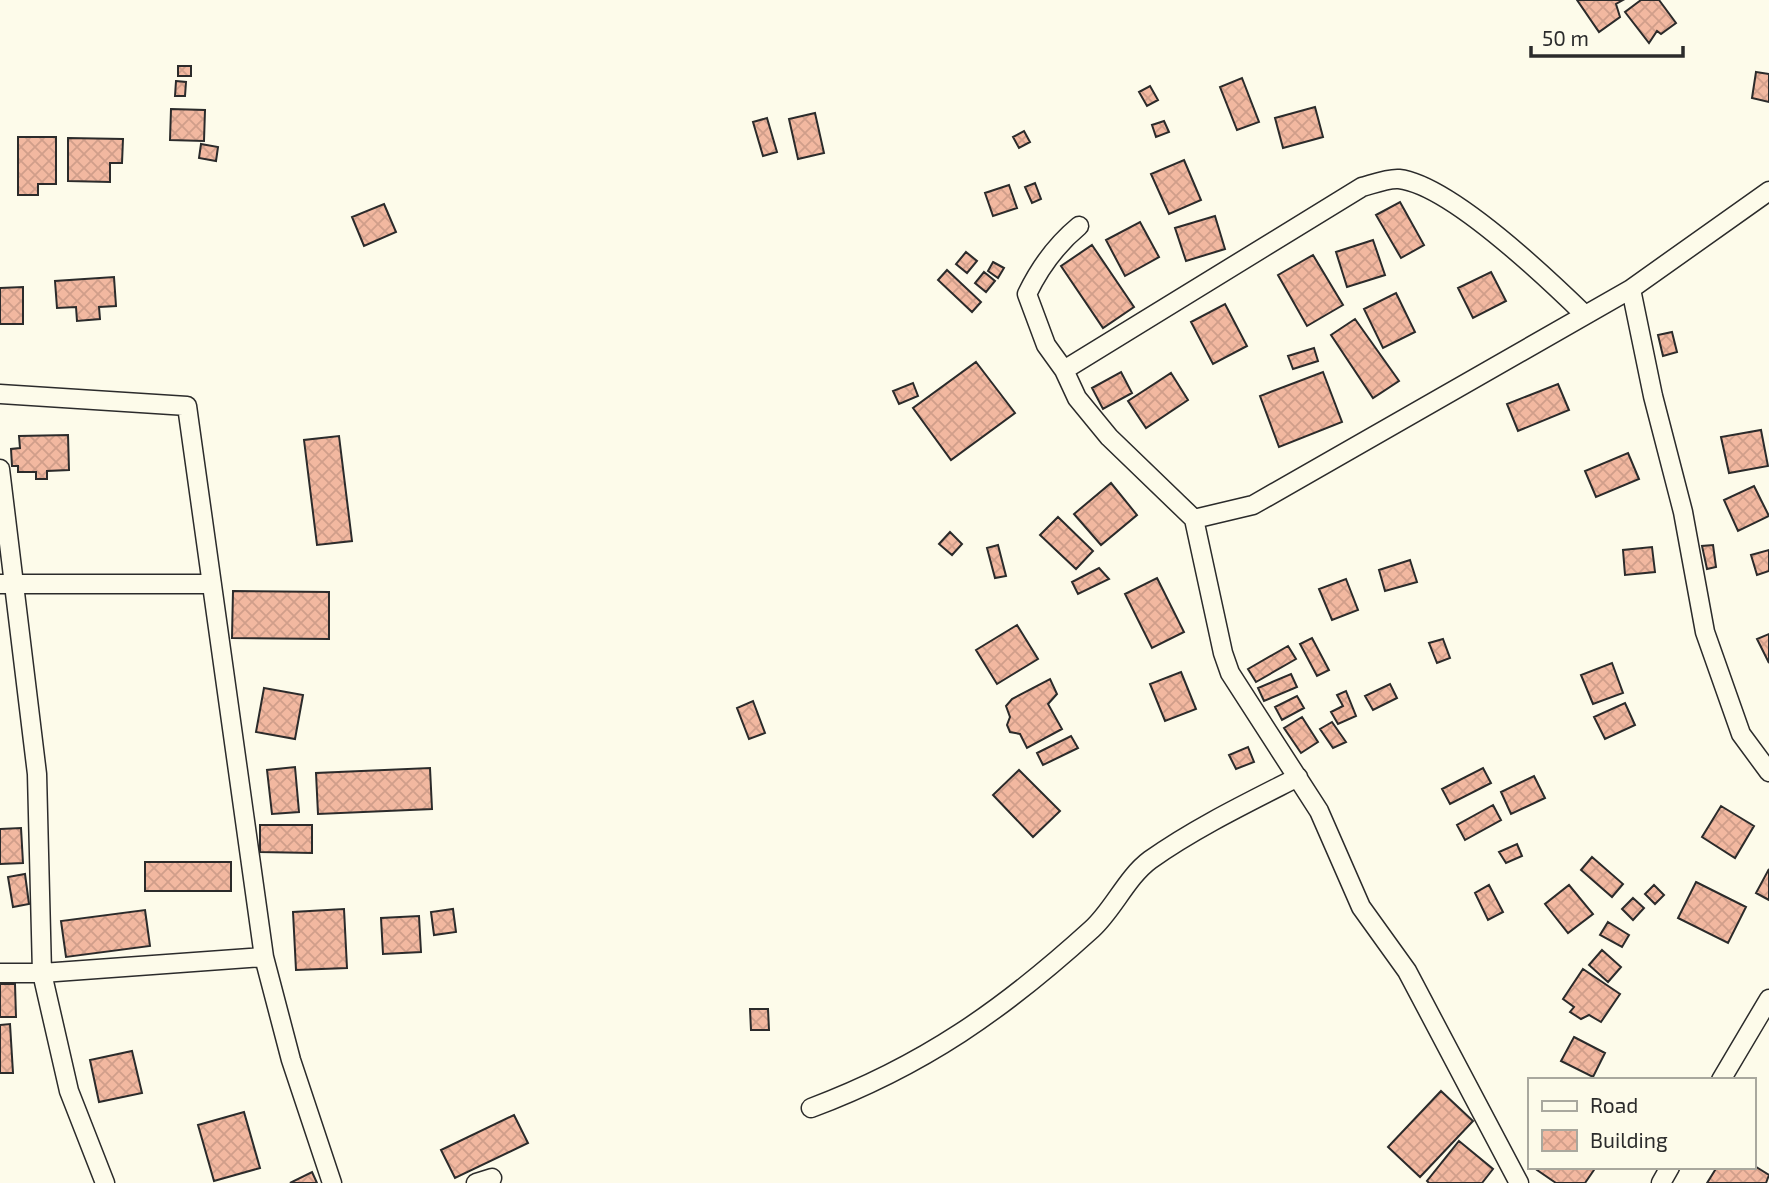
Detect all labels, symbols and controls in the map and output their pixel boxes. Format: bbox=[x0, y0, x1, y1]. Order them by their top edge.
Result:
scale bar bbox=[1531, 14, 1683, 58]
text: 50 m bbox=[1542, 25, 1589, 50]
legend bbox=[1528, 1078, 1755, 1169]
text: Road bbox=[1590, 1092, 1638, 1117]
text: Building bbox=[1590, 1127, 1668, 1152]

